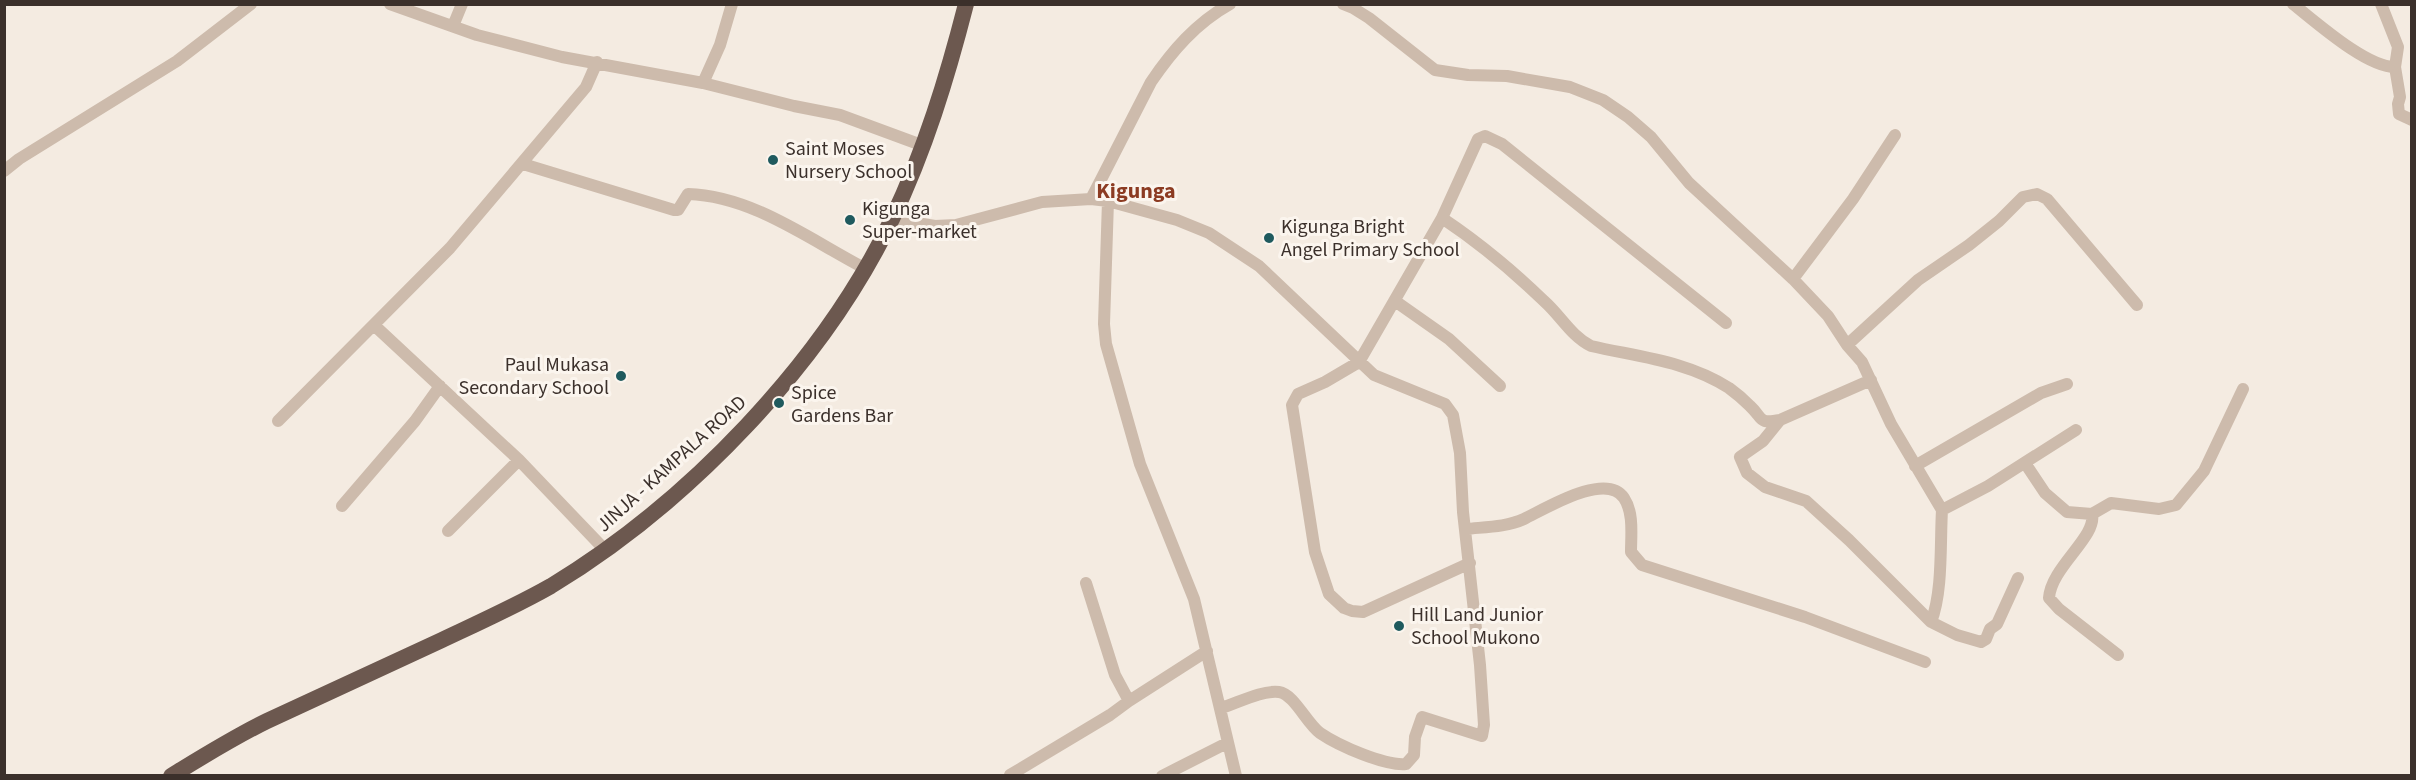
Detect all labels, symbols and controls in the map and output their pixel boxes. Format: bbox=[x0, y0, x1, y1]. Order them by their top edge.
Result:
place label: Saint Moses Nursery School bbox=[785, 135, 912, 186]
marker: Saint Moses Nursery School bbox=[766, 153, 780, 167]
district label: Kigunga bbox=[1096, 175, 1176, 207]
place label: Kigunga Super-market bbox=[862, 195, 977, 246]
marker: Kigunga Super-market bbox=[843, 213, 857, 227]
place label: Kigunga Bright Angel Primary School bbox=[1281, 213, 1460, 264]
marker: Kigunga Bright Angel Primary School bbox=[1262, 231, 1276, 245]
place label: Paul Mukasa Secondary School bbox=[458, 351, 609, 402]
marker: Paul Mukasa Secondary School bbox=[614, 369, 628, 383]
place label: Spice Gardens Bar bbox=[791, 379, 893, 430]
street label: JINJA - KAMPALA ROAD bbox=[591, 389, 753, 539]
marker: Spice Gardens Bar bbox=[772, 396, 786, 410]
place label: Hill Land Junior School Mukono bbox=[1411, 601, 1543, 652]
marker: Hill Land Junior School Mukono bbox=[1392, 619, 1406, 633]

